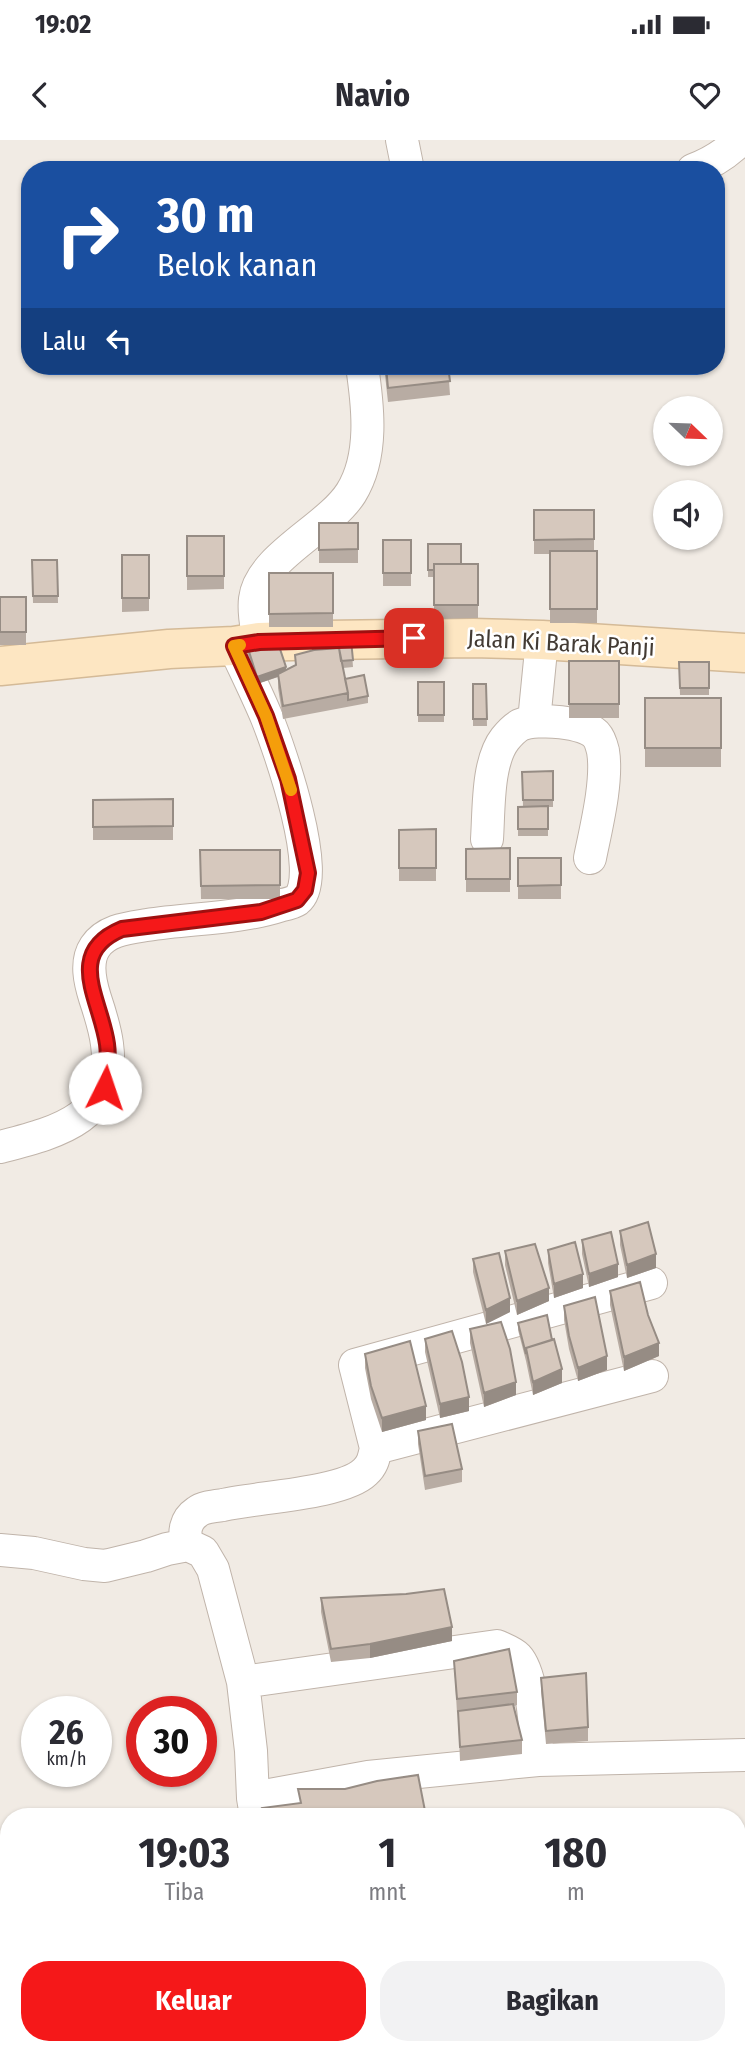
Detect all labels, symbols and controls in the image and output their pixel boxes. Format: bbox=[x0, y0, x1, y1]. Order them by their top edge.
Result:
text: 19:02 bbox=[35, 9, 91, 40]
icon: back bbox=[21, 76, 59, 114]
text: Navio bbox=[335, 76, 410, 114]
icon: heart bbox=[686, 76, 724, 114]
text: 30 m bbox=[157, 186, 255, 245]
icon: right bbox=[42, 189, 133, 280]
text: Belok kanan bbox=[157, 246, 317, 284]
icon: left bbox=[100, 322, 138, 360]
text: Lalu bbox=[42, 326, 86, 357]
north arrow bbox=[653, 396, 723, 466]
map controls bbox=[653, 396, 723, 550]
button: sound bbox=[653, 480, 723, 550]
pin bbox=[384, 608, 444, 668]
icon: arrive bbox=[395, 619, 433, 657]
street label: Jalan Ki Barak Panji bbox=[467, 624, 655, 662]
position arrow bbox=[68, 1051, 142, 1125]
speed limit sign: 30 bbox=[126, 1696, 217, 1787]
text: 26 bbox=[49, 1711, 84, 1753]
text: km/h bbox=[46, 1748, 87, 1770]
text: 19:03 bbox=[139, 1828, 230, 1878]
text: 1 bbox=[378, 1828, 396, 1878]
text: 180 bbox=[545, 1828, 607, 1878]
text: Tiba bbox=[164, 1878, 204, 1906]
text: mnt bbox=[369, 1878, 406, 1906]
text: m bbox=[567, 1878, 585, 1906]
button: Keluar bbox=[21, 1961, 366, 2041]
button: Bagikan bbox=[380, 1961, 725, 2041]

